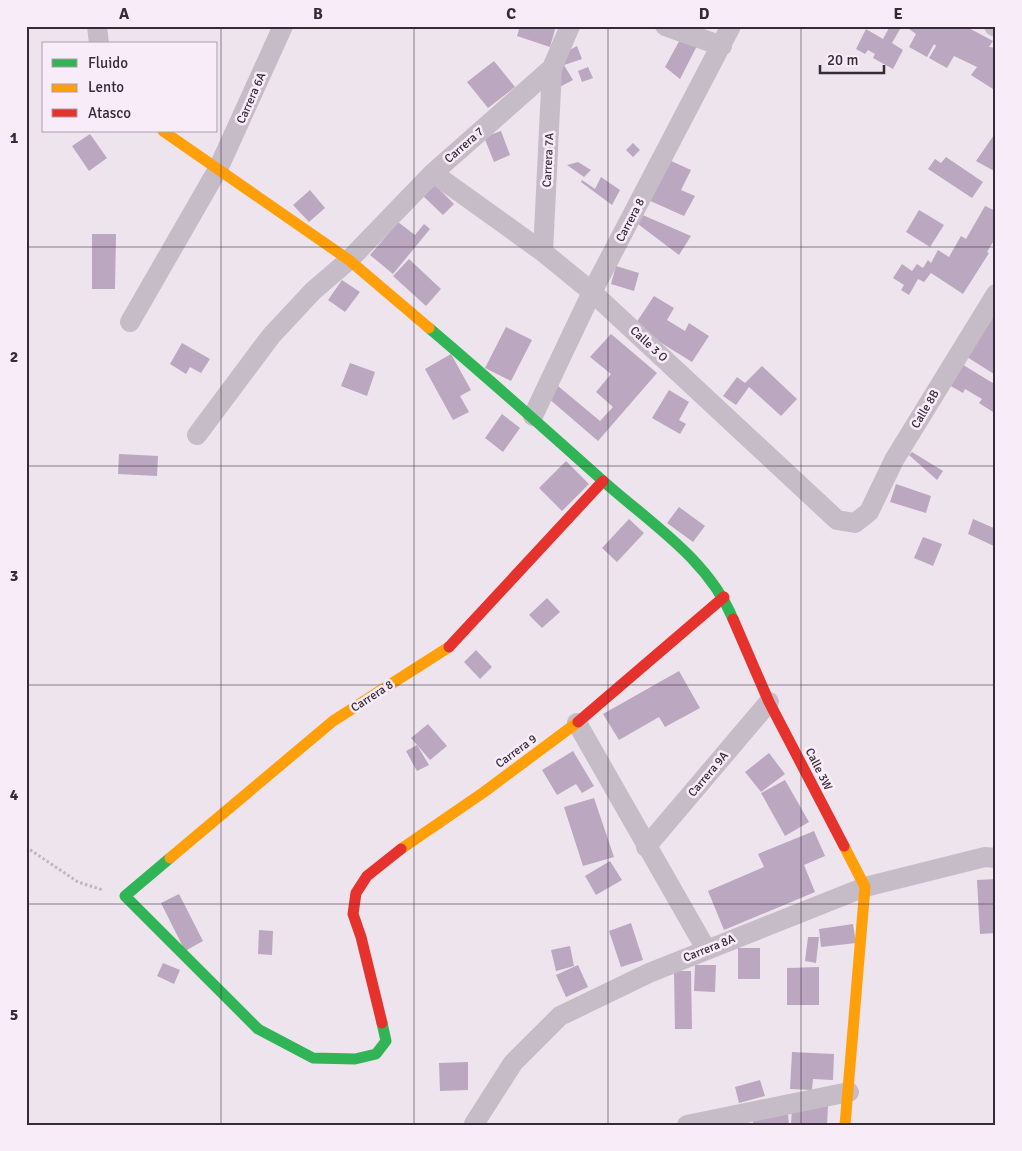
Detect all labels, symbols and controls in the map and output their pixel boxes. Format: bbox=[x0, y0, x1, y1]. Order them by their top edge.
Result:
text: A bbox=[119, 4, 130, 24]
text: B bbox=[313, 4, 323, 24]
text: C bbox=[506, 4, 516, 24]
text: D bbox=[699, 4, 710, 24]
text: E bbox=[893, 4, 903, 24]
legend bbox=[42, 42, 218, 132]
scale bar bbox=[820, 42, 883, 74]
text: 20 m bbox=[827, 51, 858, 69]
text: Fluido bbox=[88, 54, 128, 72]
street label: Carrera 6A bbox=[233, 70, 270, 126]
text: Lento bbox=[88, 78, 124, 96]
text: Atasco bbox=[88, 104, 131, 122]
street label: Carrera 7 bbox=[442, 124, 487, 167]
text: 1 bbox=[10, 128, 19, 148]
street label: Carrera 7A bbox=[540, 132, 557, 188]
street label: Carrera 8 bbox=[613, 196, 648, 245]
street label: Calle 3 O bbox=[627, 323, 671, 366]
text: 2 bbox=[10, 347, 18, 367]
street label: Calle 8B bbox=[908, 387, 943, 431]
text: 3 bbox=[10, 566, 18, 586]
street label: Carrera 8 bbox=[348, 677, 396, 716]
street label: Carrera 9 bbox=[493, 731, 540, 771]
street label: Calle 3W bbox=[802, 746, 836, 793]
street label: Carrera 9A bbox=[685, 748, 732, 800]
text: 4 bbox=[10, 785, 19, 805]
street label: Carrera 8A bbox=[681, 931, 738, 966]
text: 5 bbox=[10, 1005, 18, 1025]

